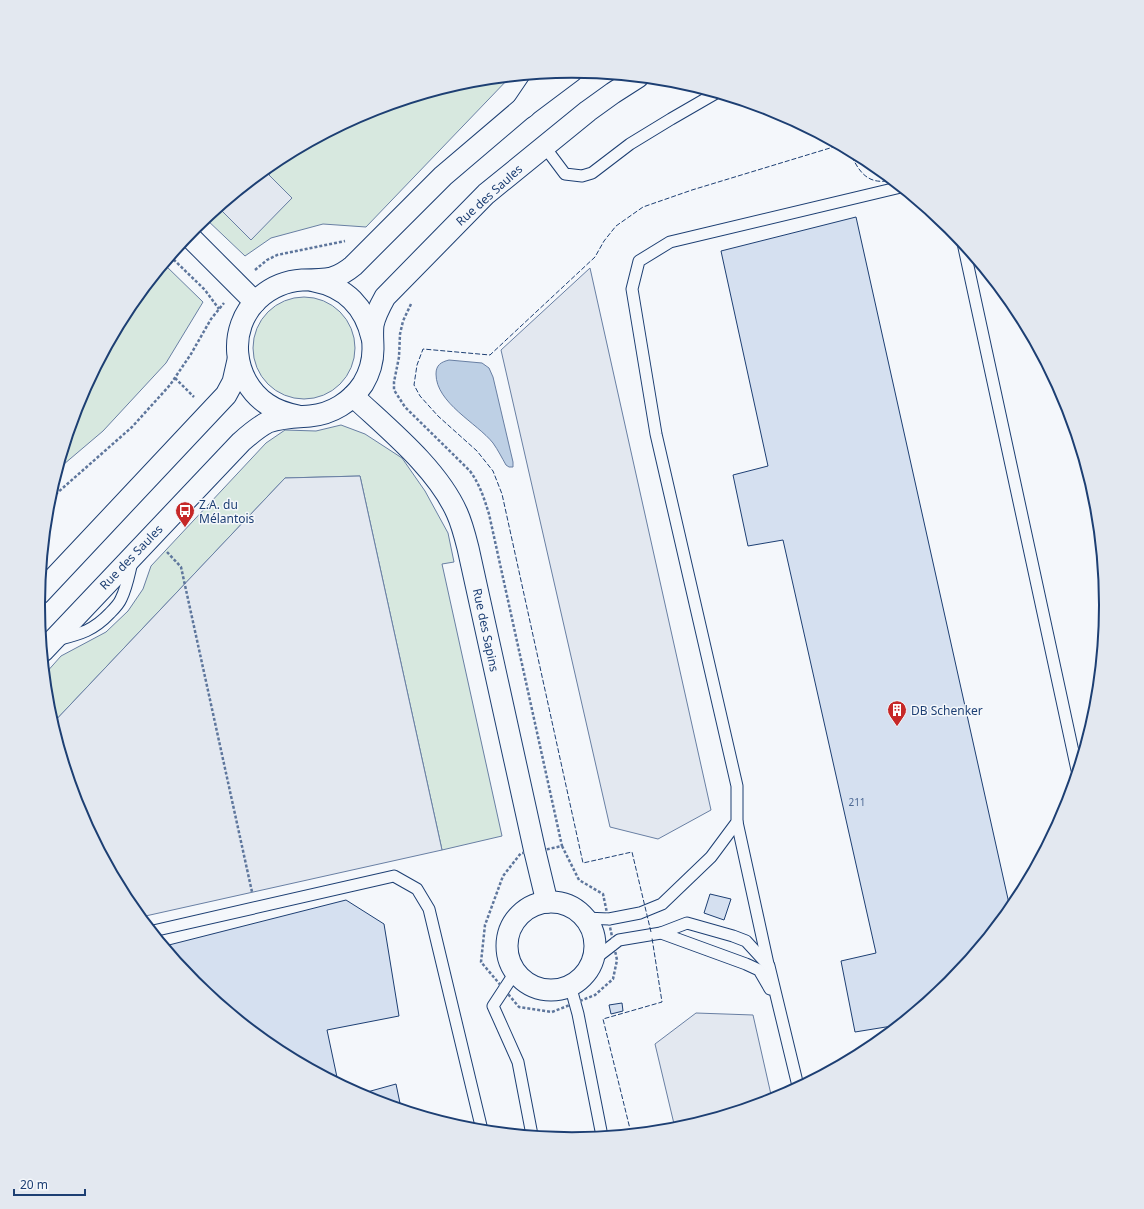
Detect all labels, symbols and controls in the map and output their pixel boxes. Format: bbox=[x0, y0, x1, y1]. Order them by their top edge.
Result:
street label: Rue des Saules bbox=[452, 160, 526, 229]
place label: Z.A. du Mélantois bbox=[199, 496, 255, 527]
bus stop icon: Z.A. du Mélantois bbox=[174, 500, 196, 528]
street label: Rue des Saules bbox=[96, 521, 167, 593]
street label: Rue des Sapins bbox=[469, 587, 503, 673]
building icon: DB Schenker bbox=[886, 699, 908, 727]
place label: DB Schenker bbox=[911, 702, 983, 719]
house number: 211 bbox=[848, 795, 866, 809]
scale bar bbox=[14, 1171, 85, 1197]
text: 20 m bbox=[20, 1176, 48, 1193]

